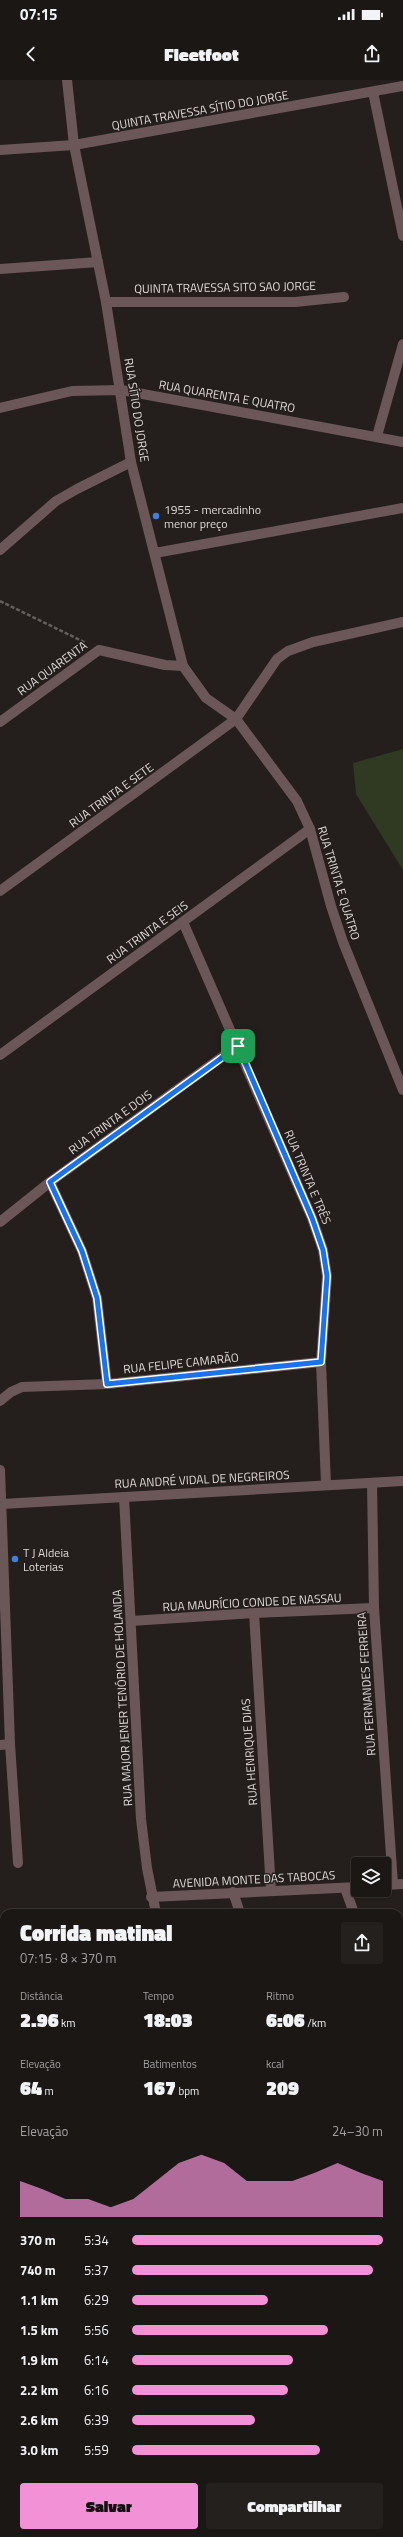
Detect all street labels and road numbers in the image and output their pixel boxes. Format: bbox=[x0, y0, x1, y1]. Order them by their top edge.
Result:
street label: QUINTA TRAVESSA SÍTIO DO JORGE bbox=[110, 85, 290, 135]
street label: QUINTA TRAVESSA SITO SAO JORGE bbox=[134, 276, 316, 298]
street label: RUA SÍTIO DO JORGE bbox=[119, 357, 155, 464]
street label: RUA QUARENTA E QUATRO bbox=[157, 375, 297, 417]
street label: RUA QUARENTA bbox=[13, 636, 91, 700]
street label: RUA TRINTA E SETE bbox=[65, 758, 158, 832]
street label: RUA TRINTA E QUATRO bbox=[313, 824, 365, 942]
street label: RUA TRINTA E SEIS bbox=[102, 896, 192, 968]
street label: RUA TRINTA E DOIS bbox=[64, 1085, 156, 1159]
street label: RUA TRINTA E TRÊS bbox=[279, 1127, 337, 1227]
street label: RUA FELIPE CAMARÃO bbox=[122, 1347, 240, 1379]
street label: RUA ANDRÉ VIDAL DE NEGREIROS bbox=[114, 1465, 290, 1493]
street label: RUA MAURÍCIO CONDE DE NASSAU bbox=[162, 1588, 342, 1616]
street label: RUA MAJOR JENER TENÓRIO DE HOLANDA bbox=[107, 1589, 137, 1807]
street label: RUA FERNANDES FERREIRA bbox=[352, 1612, 380, 1756]
street label: RUA HENRIQUE DIAS bbox=[236, 1698, 262, 1806]
street label: AVENIDA MONTE DAS TABOCAS bbox=[172, 1865, 336, 1893]

